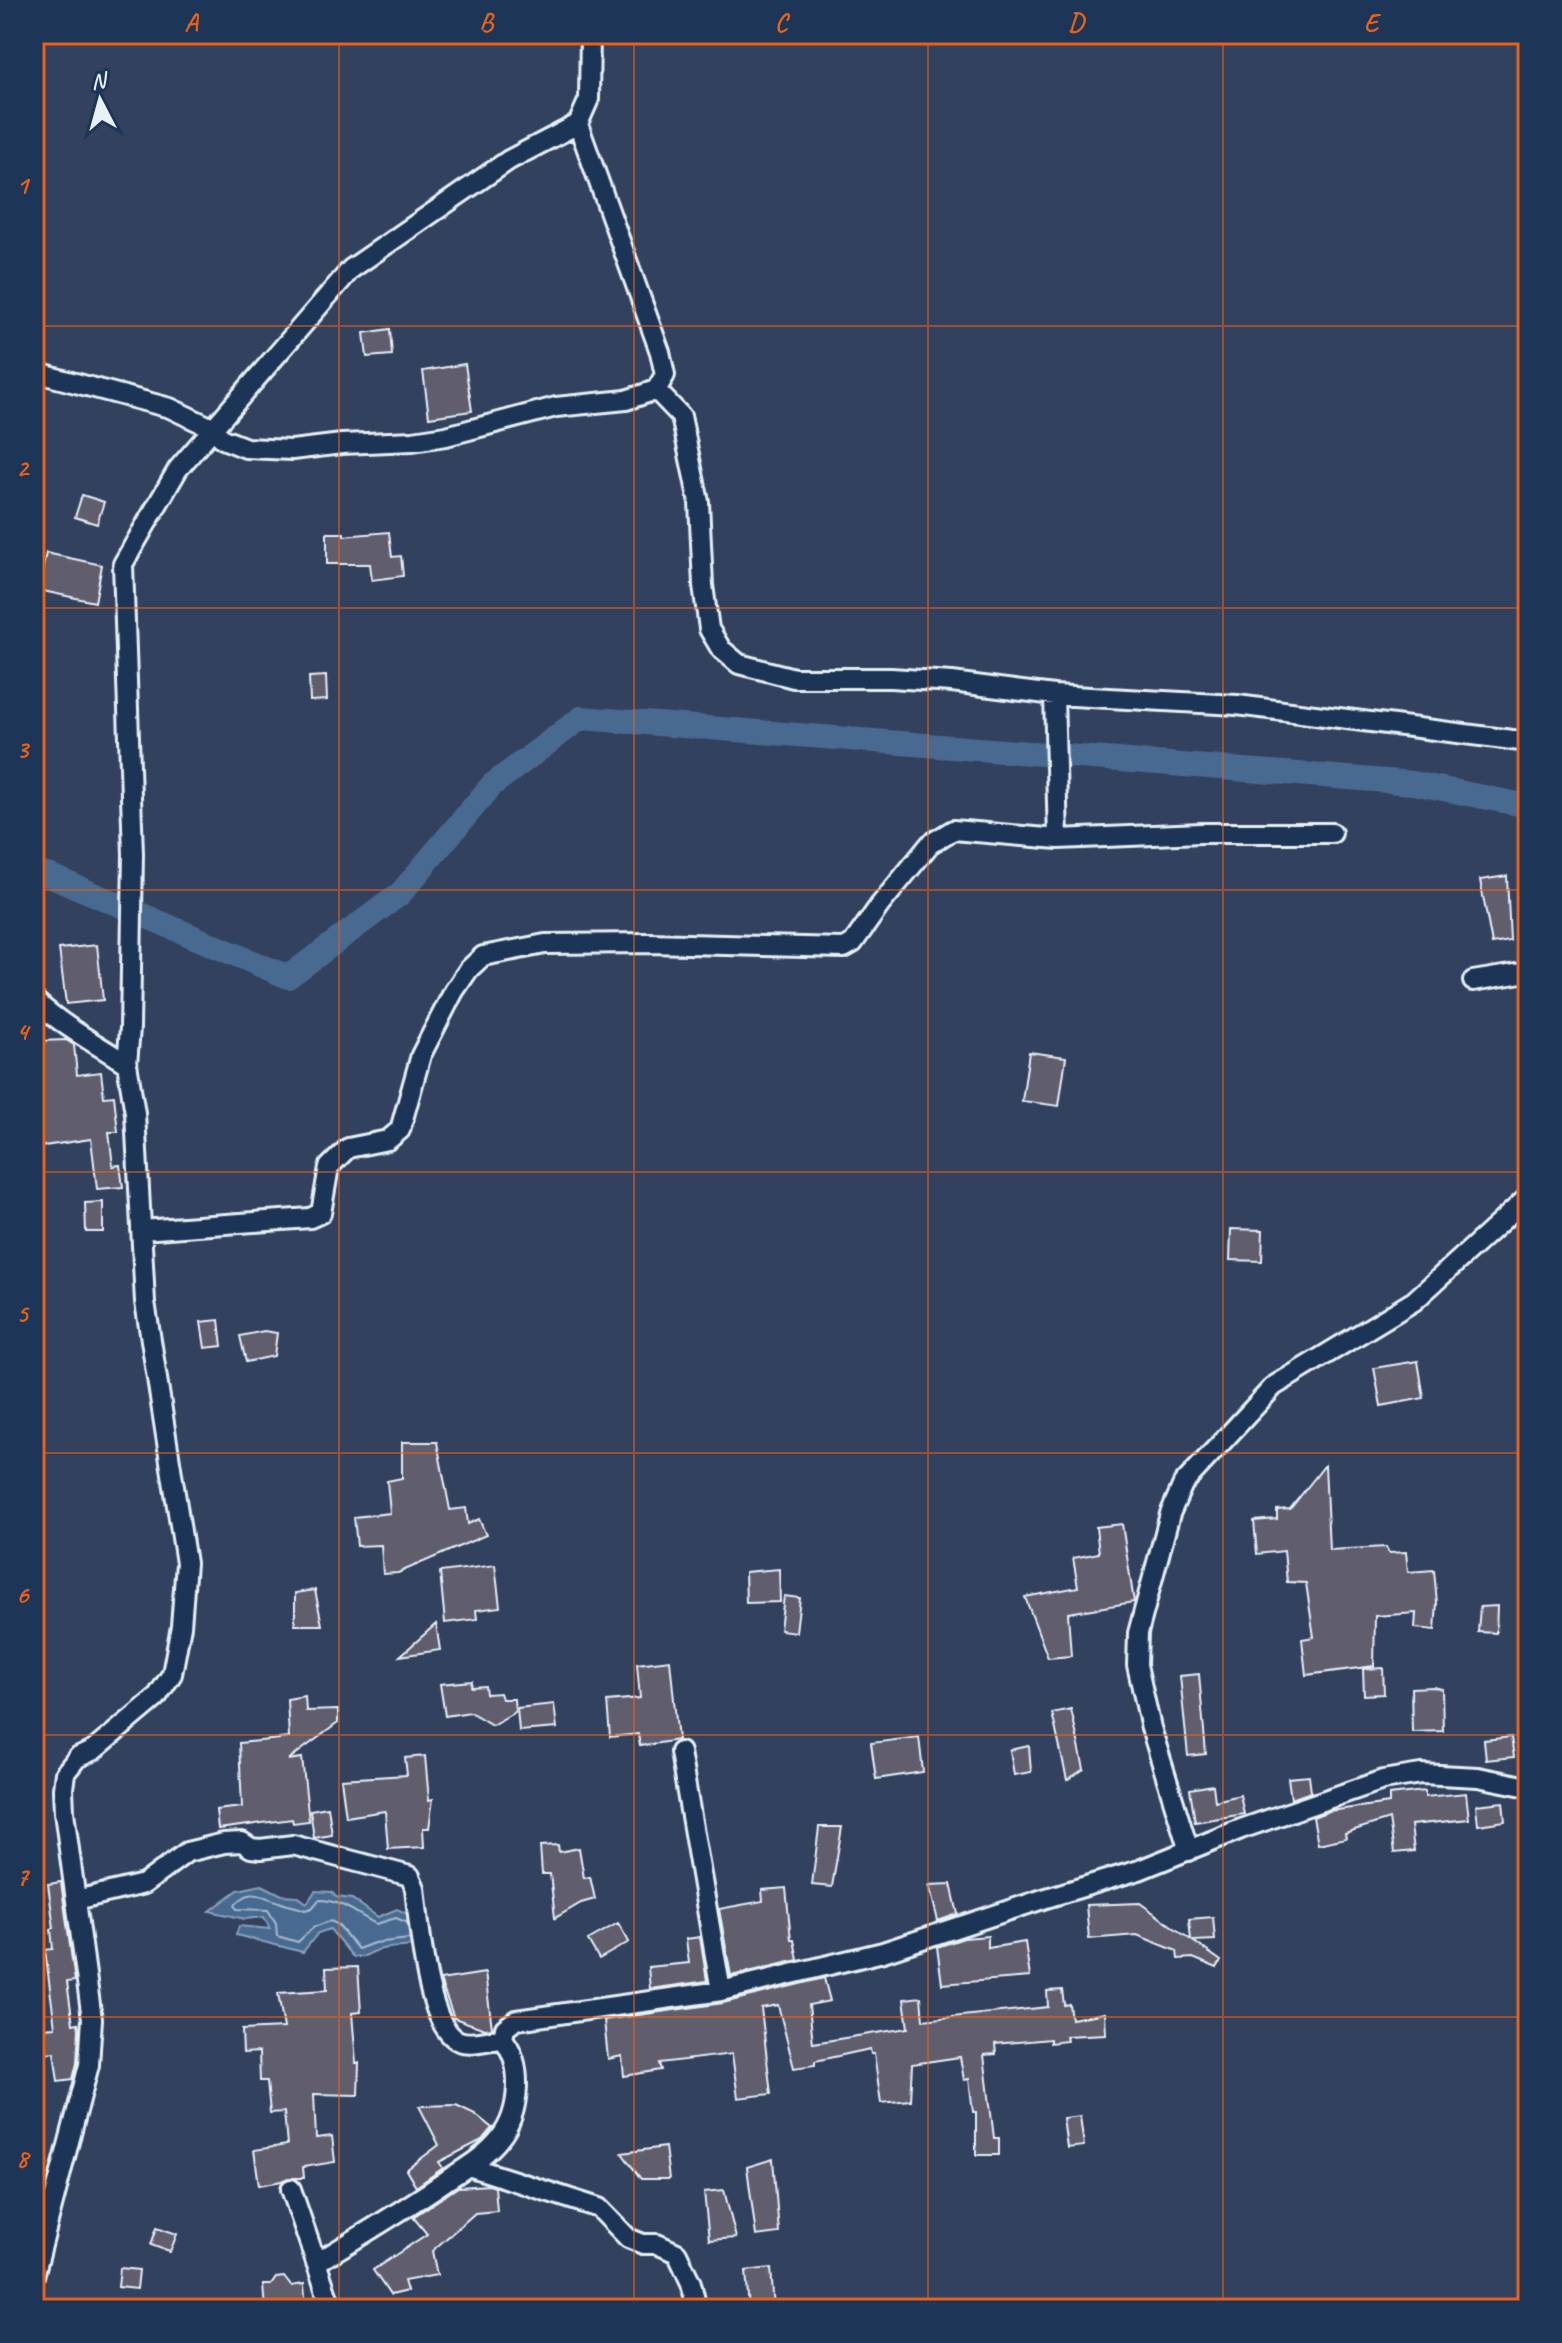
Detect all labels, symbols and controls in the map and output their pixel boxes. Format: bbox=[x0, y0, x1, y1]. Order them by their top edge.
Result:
text: A bbox=[184, 6, 199, 39]
text: B bbox=[479, 6, 495, 39]
text: C bbox=[775, 6, 791, 39]
text: D bbox=[1068, 6, 1086, 39]
text: E bbox=[1364, 6, 1382, 39]
north arrow bbox=[60, 60, 140, 140]
text: N bbox=[90, 66, 110, 96]
text: 1 bbox=[16, 169, 31, 202]
text: 2 bbox=[16, 451, 30, 484]
text: 3 bbox=[16, 733, 30, 766]
text: 4 bbox=[16, 1015, 31, 1048]
text: 5 bbox=[16, 1297, 30, 1330]
text: 6 bbox=[16, 1578, 30, 1611]
text: 7 bbox=[16, 1860, 30, 1893]
text: 8 bbox=[16, 2142, 31, 2175]

